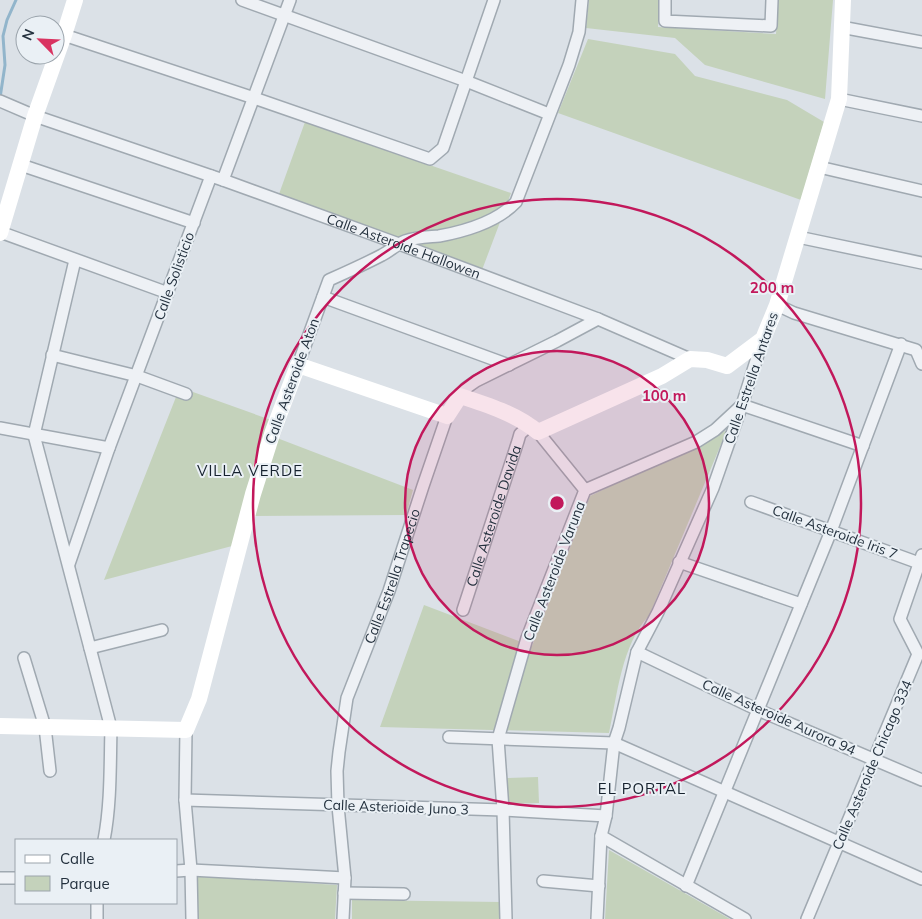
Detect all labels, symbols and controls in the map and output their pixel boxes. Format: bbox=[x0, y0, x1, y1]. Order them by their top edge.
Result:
north arrow bbox=[15, 15, 65, 65]
text: N bbox=[18, 26, 38, 43]
street label: Calle Asteroide Hallowen bbox=[324, 209, 483, 283]
street label: Calle Solisticio bbox=[150, 229, 198, 323]
text: 200 m bbox=[750, 278, 794, 297]
street label: Calle Estrella Antares bbox=[720, 310, 782, 446]
street label: Calle Asteroide Aton bbox=[261, 316, 323, 446]
text: 100 m bbox=[642, 386, 686, 405]
street label: Calle Asteroide Davida bbox=[462, 443, 525, 589]
district label: VILLA VERDE bbox=[197, 461, 303, 480]
centre of rings bbox=[548, 494, 566, 512]
street label: Calle Asteroide Varuna bbox=[519, 499, 589, 643]
street label: Calle Asteroide Iris 7 bbox=[770, 501, 900, 563]
street label: Calle Estrella Trapecio bbox=[360, 506, 424, 647]
street label: Calle Asteroide Aurora 94 bbox=[699, 675, 859, 759]
street label: Calle Asteroide Chicago 334 bbox=[828, 677, 916, 853]
district label: EL PORTAL bbox=[598, 779, 686, 798]
street label: Calle Asterioide Juno 3 bbox=[323, 795, 469, 819]
legend bbox=[15, 839, 178, 904]
text: Calle bbox=[60, 849, 94, 868]
text: Parque bbox=[60, 874, 110, 893]

